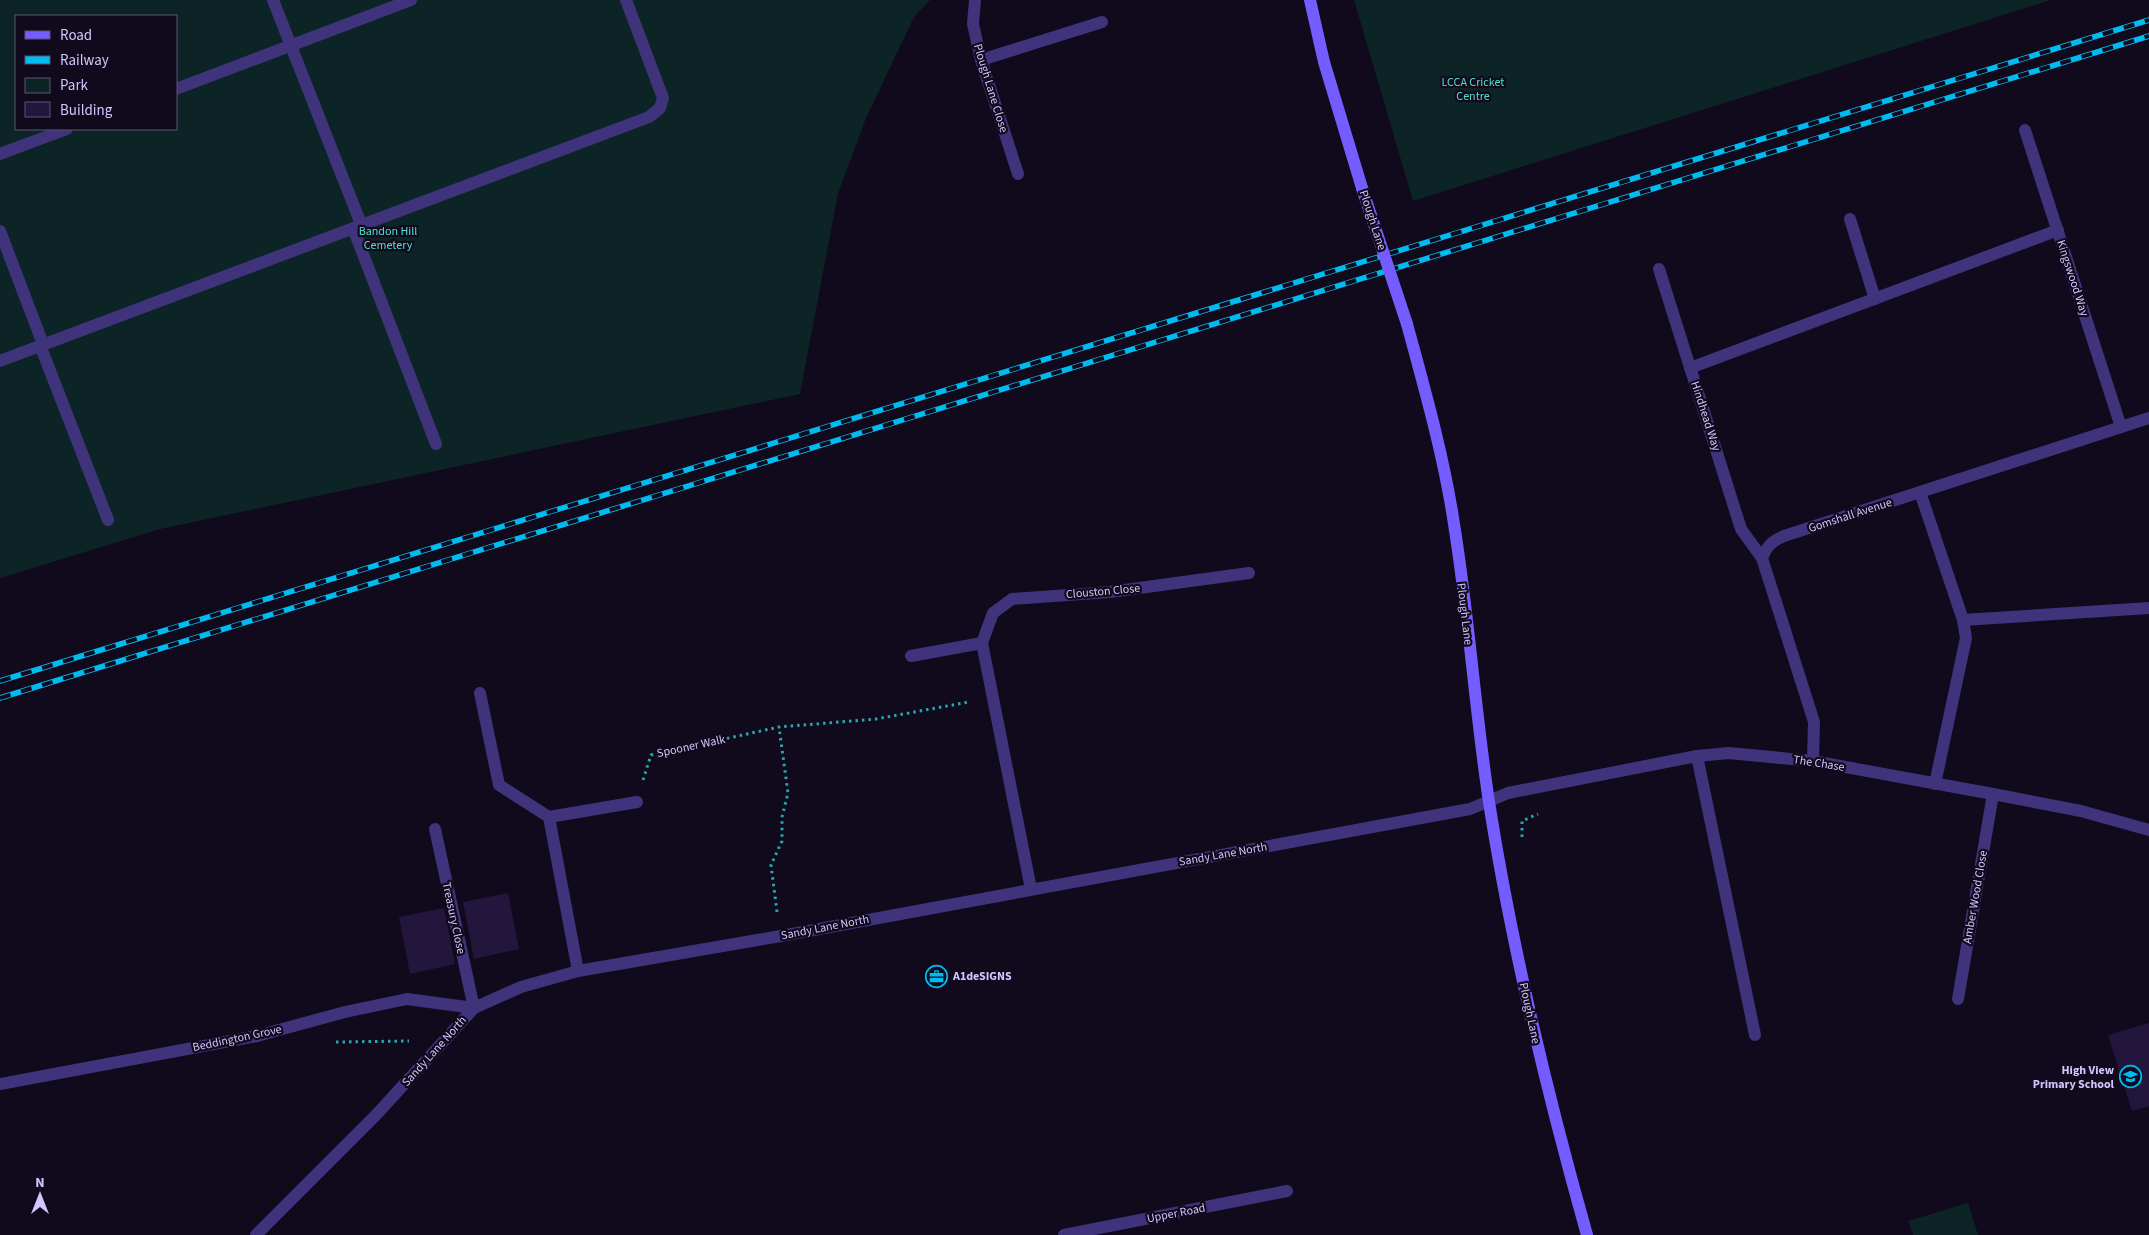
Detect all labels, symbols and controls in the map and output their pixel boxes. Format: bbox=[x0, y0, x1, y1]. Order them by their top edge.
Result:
legend bbox=[15, 15, 178, 130]
text: Road bbox=[60, 25, 92, 46]
street label: Plough Lane Close bbox=[969, 42, 1012, 135]
text: Railway bbox=[60, 50, 109, 71]
park label: LCCA Cricket Centre bbox=[1442, 74, 1504, 105]
text: Park bbox=[60, 75, 89, 96]
text: Building bbox=[60, 100, 113, 121]
street label: Plough Lane bbox=[1355, 188, 1390, 252]
park label: Bandon Hill Cemetery bbox=[359, 223, 417, 254]
street label: Kingswood Way bbox=[2052, 238, 2093, 319]
street label: Hindhead Way bbox=[1686, 379, 1725, 454]
street label: Gomshall Avenue bbox=[1806, 494, 1894, 537]
street label: Clouston Close bbox=[1065, 580, 1141, 603]
street label: Plough Lane bbox=[1452, 582, 1477, 646]
street label: Spooner Walk bbox=[655, 731, 727, 762]
street label: The Chase bbox=[1792, 751, 1846, 776]
street label: Sandy Lane North bbox=[1178, 838, 1269, 871]
street label: Amber Wood Close bbox=[1959, 849, 1992, 945]
street label: Treasury Close bbox=[438, 881, 469, 956]
street label: Sandy Lane North bbox=[780, 911, 871, 944]
office icon: A1deSIGNS bbox=[925, 964, 949, 988]
place label: A1deSIGNS bbox=[952, 968, 1012, 985]
street label: Plough Lane bbox=[1515, 981, 1544, 1045]
street label: Sandy Lane North bbox=[398, 1012, 471, 1090]
street label: Beddington Grove bbox=[191, 1021, 283, 1056]
place label: High View Primary School bbox=[2033, 1062, 2115, 1093]
school or university icon: High View Primary School bbox=[2118, 1065, 2142, 1089]
north arrow bbox=[15, 1170, 65, 1220]
text: N bbox=[35, 1173, 45, 1193]
street label: Upper Road bbox=[1145, 1199, 1207, 1227]

